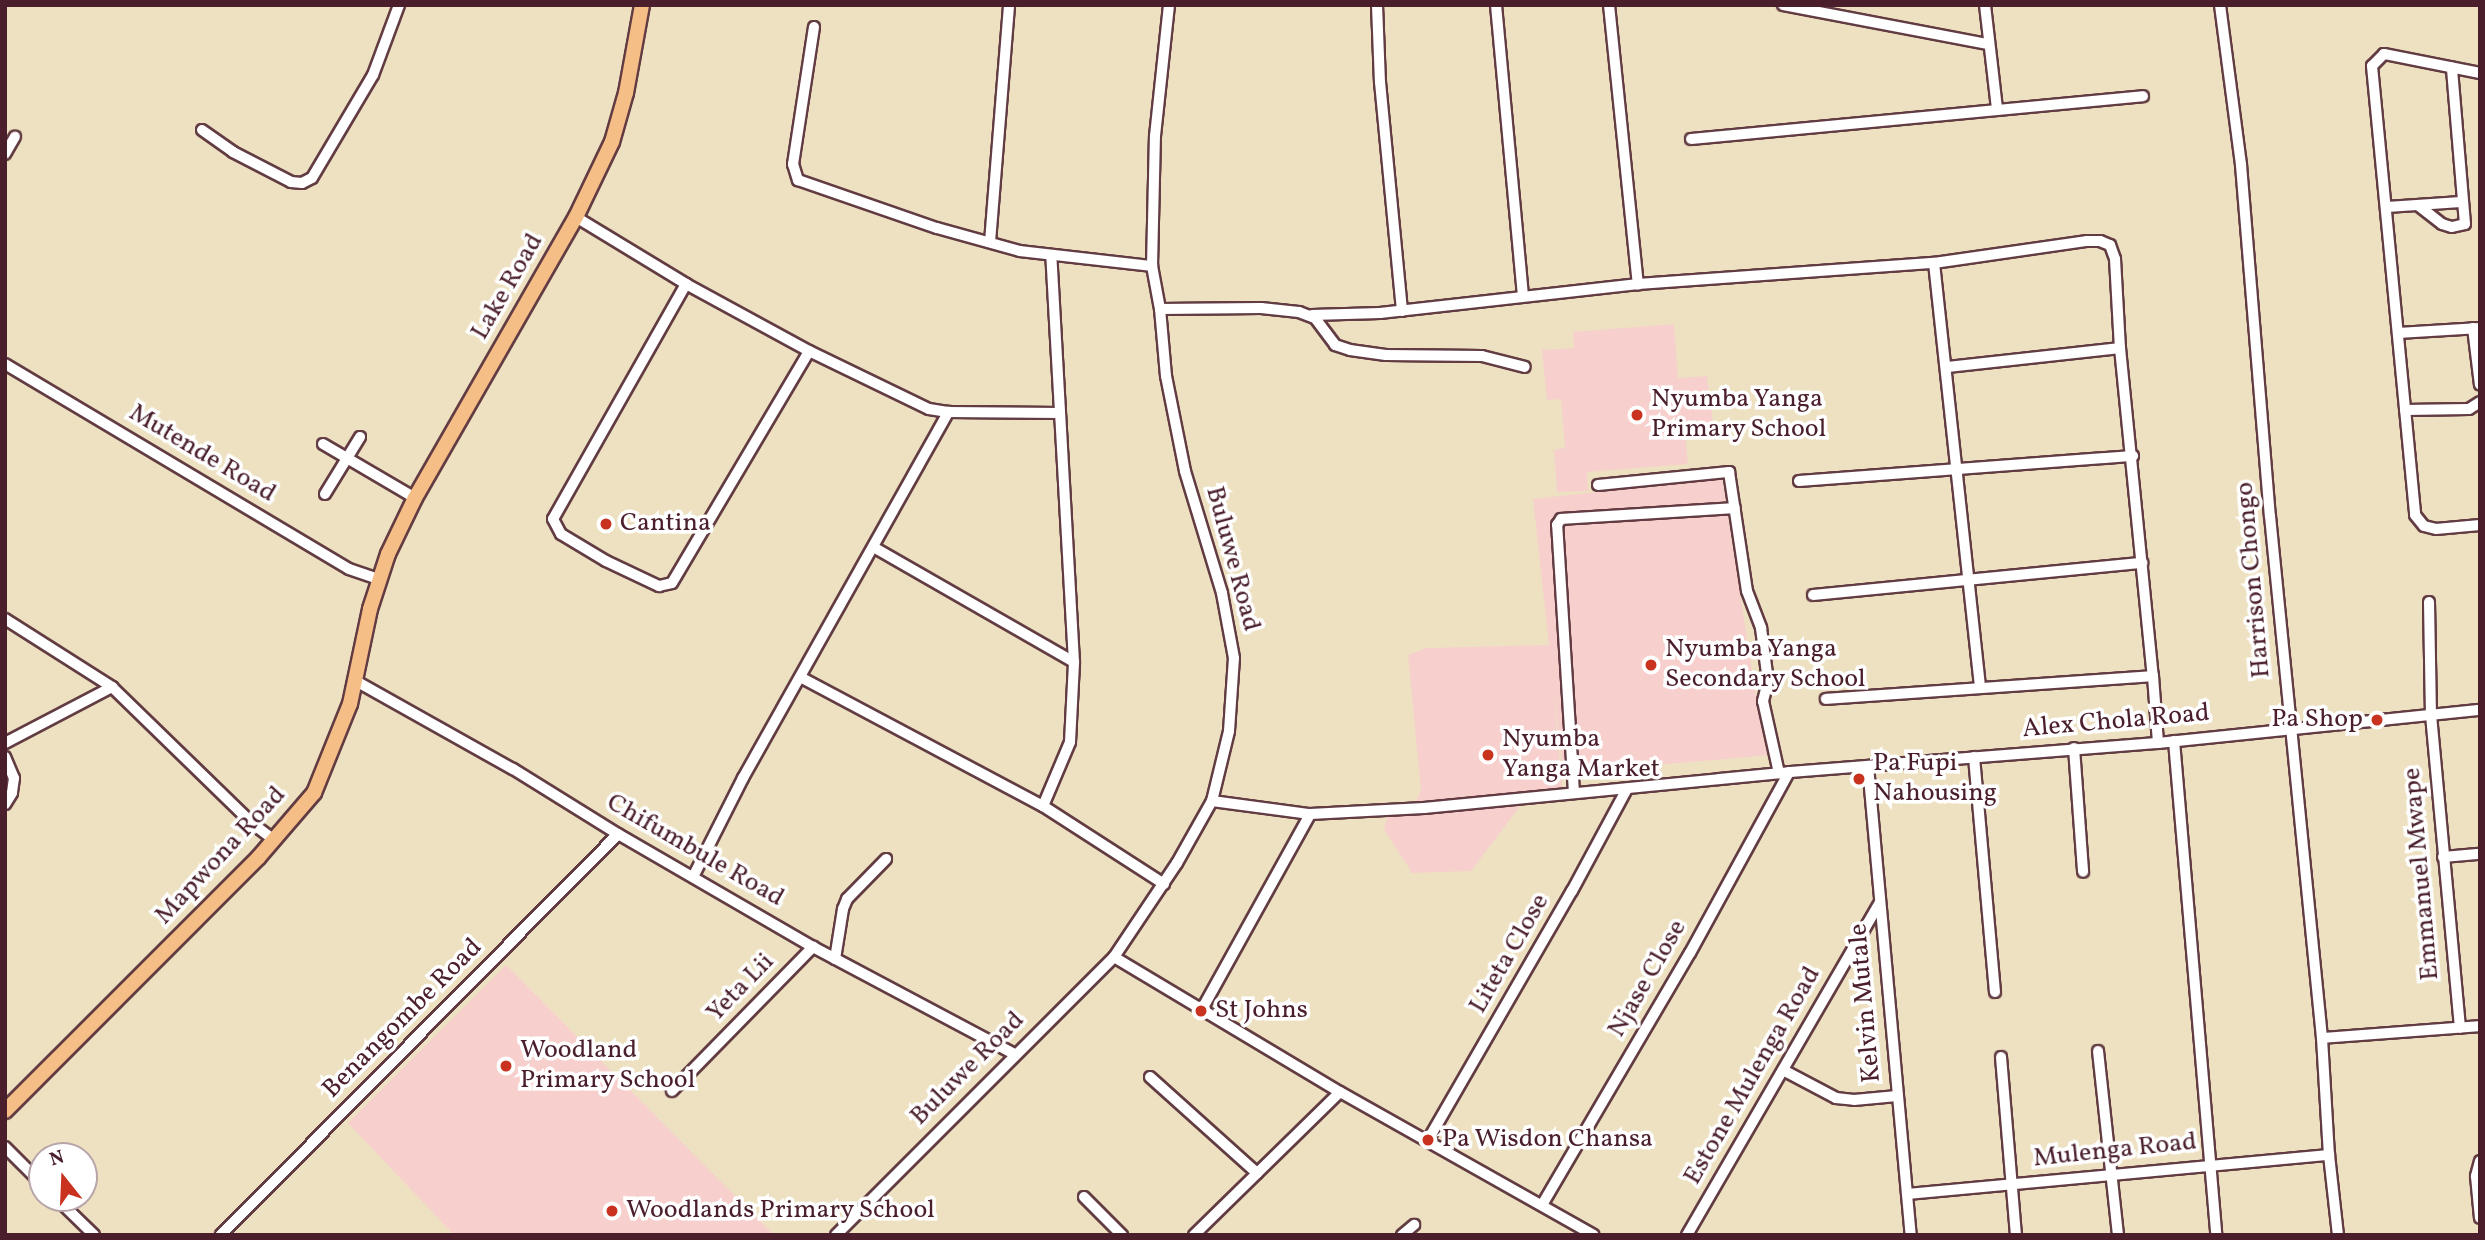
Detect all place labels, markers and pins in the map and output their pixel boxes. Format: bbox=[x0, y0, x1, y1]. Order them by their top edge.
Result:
place label: Nyumba Yanga Primary School bbox=[1651, 384, 1827, 446]
marker: Nyumba Yanga Primary School bbox=[1629, 407, 1645, 423]
place label: Cantina bbox=[620, 508, 711, 540]
marker: Cantina bbox=[598, 516, 614, 532]
place label: Nyumba Yanga Secondary School bbox=[1665, 634, 1866, 696]
marker: Nyumba Yanga Secondary School bbox=[1643, 657, 1659, 673]
place label: Pa Shop bbox=[2271, 704, 2363, 736]
marker: Pa Shop bbox=[2369, 712, 2385, 728]
place label: Nyumba Yanga Market bbox=[1502, 724, 1660, 786]
marker: Nyumba Yanga Market bbox=[1480, 747, 1496, 763]
place label: Pa Fupi Nahousing bbox=[1873, 748, 1997, 810]
marker: Pa Fupi Nahousing bbox=[1851, 771, 1867, 787]
place label: St Johns bbox=[1215, 995, 1308, 1027]
marker: St Johns bbox=[1193, 1003, 1209, 1019]
place label: Woodland Primary School bbox=[520, 1035, 696, 1096]
marker: Woodland Primary School bbox=[498, 1058, 514, 1074]
place label: Pa Wisdon Chansa bbox=[1442, 1124, 1654, 1156]
marker: Pa Wisdon Chansa bbox=[1420, 1132, 1436, 1148]
place label: Woodlands Primary School bbox=[626, 1195, 936, 1227]
marker: Woodlands Primary School bbox=[604, 1203, 620, 1219]

